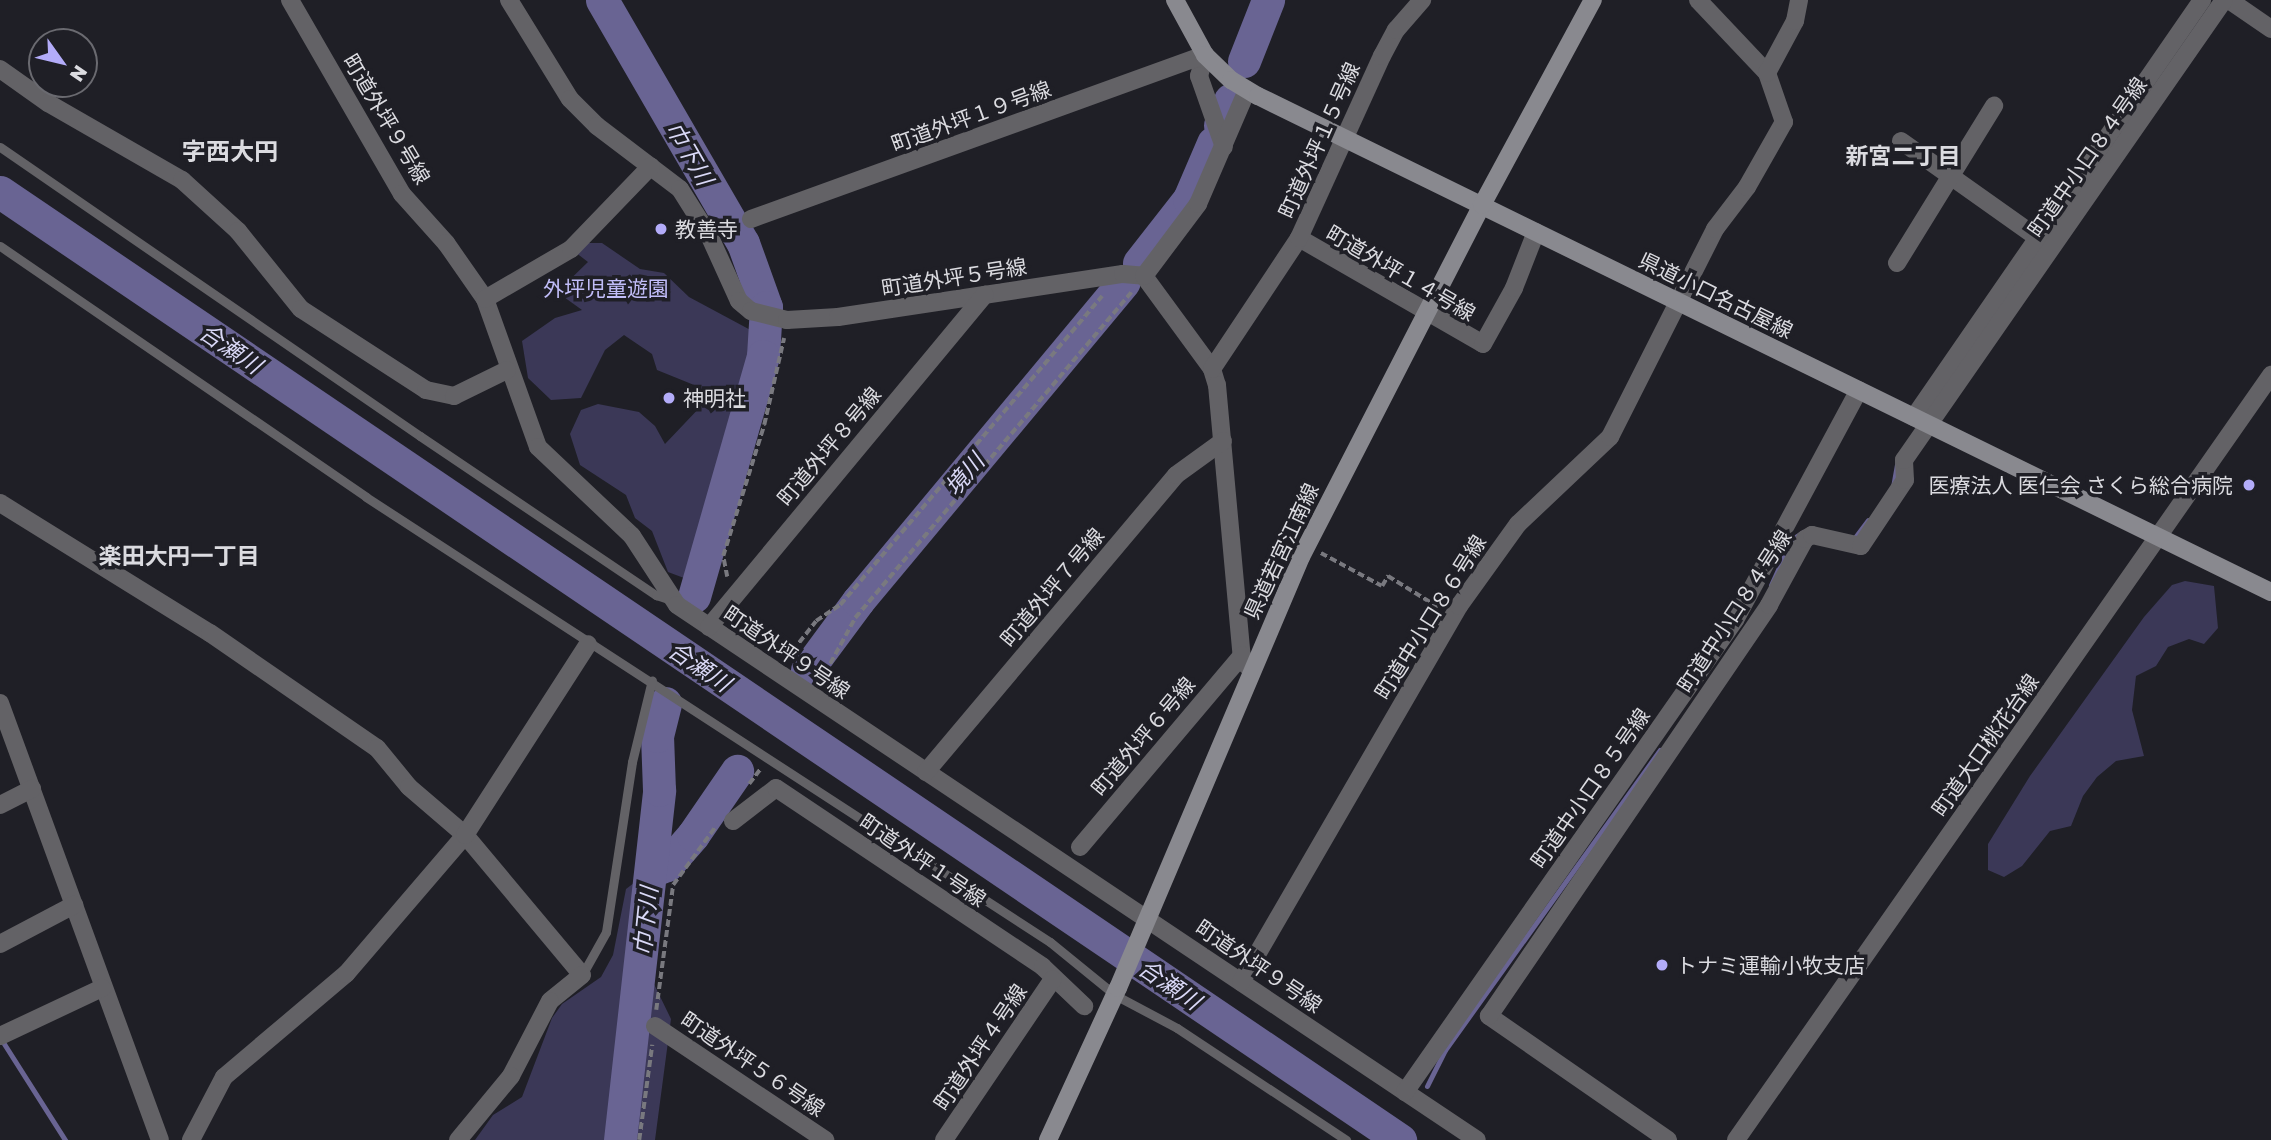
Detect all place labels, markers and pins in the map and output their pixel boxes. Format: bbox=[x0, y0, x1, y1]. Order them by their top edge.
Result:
place label: 教善寺 bbox=[675, 216, 738, 242]
marker: 教善寺 bbox=[653, 221, 669, 237]
place label: 神明社 bbox=[683, 385, 746, 411]
marker: 神明社 bbox=[661, 390, 677, 406]
place label: 医療法人 医仁会 さくら総合病院 bbox=[1929, 472, 2233, 498]
marker: 医療法人 医仁会 さくら総合病院 bbox=[2239, 475, 2259, 495]
place label: トナミ運輸小牧支店 bbox=[1676, 952, 1865, 978]
marker: トナミ運輸小牧支店 bbox=[1654, 957, 1670, 973]

